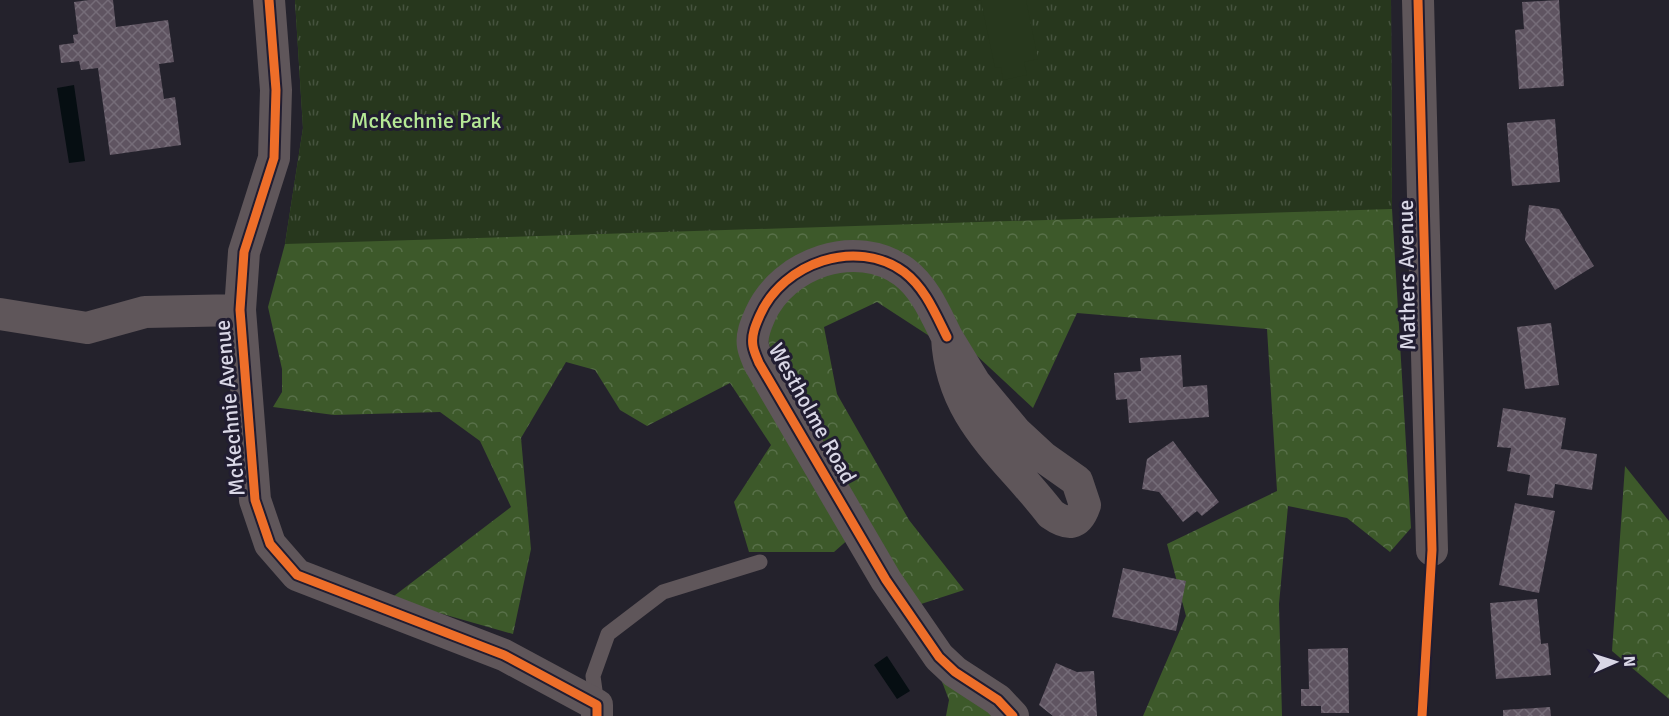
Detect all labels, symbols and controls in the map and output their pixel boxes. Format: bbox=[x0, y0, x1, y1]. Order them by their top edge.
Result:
park label: McKechnie Park bbox=[351, 107, 501, 134]
street label: Mathers Avenue bbox=[1392, 199, 1421, 351]
street label: McKechnie Avenue bbox=[208, 319, 251, 497]
street label: Westholme Road bbox=[763, 338, 862, 488]
north arrow bbox=[1585, 632, 1645, 692]
text: N bbox=[1619, 655, 1639, 667]

